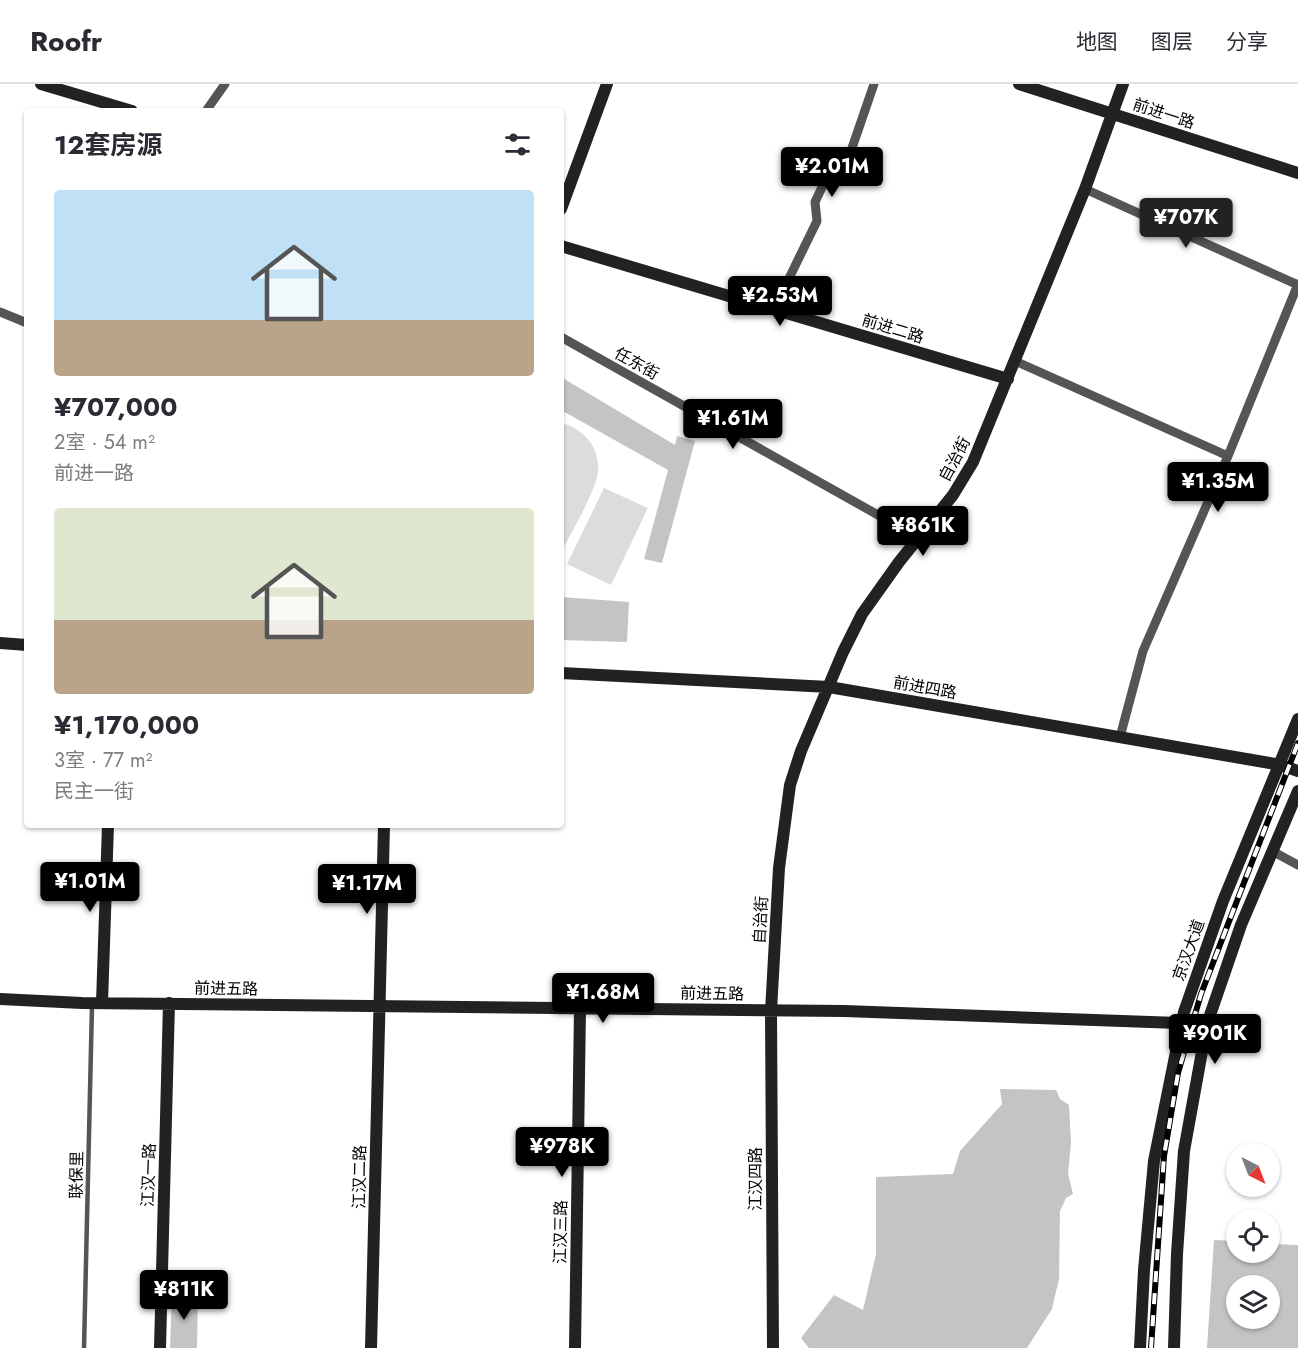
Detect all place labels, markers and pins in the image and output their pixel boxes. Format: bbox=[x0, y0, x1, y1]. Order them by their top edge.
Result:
pin: ¥2.01M bbox=[783, 147, 881, 198]
pin: ¥707K bbox=[1144, 198, 1228, 249]
pin: ¥2.53M bbox=[731, 276, 829, 327]
pin: ¥1.61M bbox=[684, 399, 782, 450]
pin: ¥1.35M bbox=[1169, 462, 1267, 513]
pin: ¥861K bbox=[881, 506, 965, 557]
pin: ¥1.01M bbox=[41, 862, 139, 913]
pin: ¥1.17M bbox=[318, 864, 416, 915]
pin: ¥1.68M bbox=[554, 973, 652, 1024]
pin: ¥901K bbox=[1173, 1014, 1257, 1065]
pin: ¥978K bbox=[520, 1127, 604, 1178]
pin: ¥811K bbox=[142, 1270, 226, 1321]

